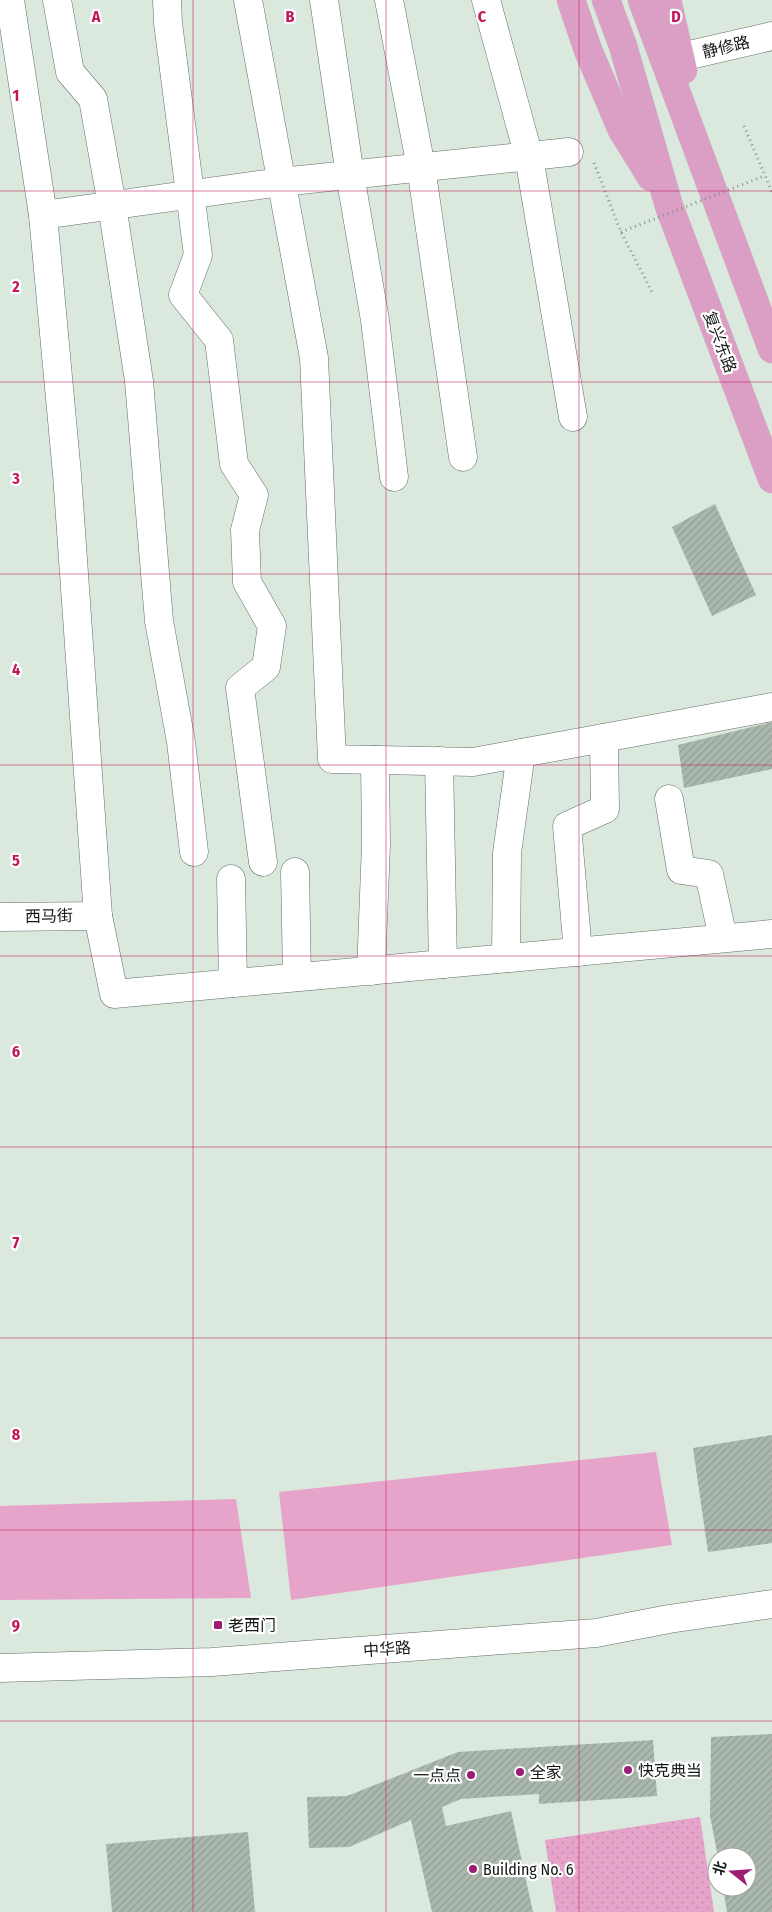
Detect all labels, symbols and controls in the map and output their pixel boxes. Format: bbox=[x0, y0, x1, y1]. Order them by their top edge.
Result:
text: A bbox=[91, 7, 101, 26]
text: B bbox=[286, 7, 295, 26]
text: C bbox=[478, 7, 487, 26]
text: D bbox=[671, 7, 681, 26]
street label: 静修路 bbox=[700, 32, 752, 62]
text: 1 bbox=[13, 86, 19, 105]
text: 2 bbox=[11, 277, 20, 296]
street label: 复兴东路 bbox=[700, 309, 740, 375]
text: 3 bbox=[11, 469, 20, 488]
text: 4 bbox=[12, 660, 20, 679]
text: 5 bbox=[12, 851, 20, 870]
street label: 西马街 bbox=[25, 906, 73, 926]
text: 6 bbox=[12, 1042, 20, 1061]
text: 7 bbox=[13, 1233, 20, 1252]
text: 8 bbox=[12, 1425, 21, 1444]
text: 9 bbox=[12, 1616, 20, 1635]
place label: 老西门 bbox=[228, 1616, 276, 1635]
marker: 老西门 bbox=[212, 1619, 224, 1631]
street label: 中华路 bbox=[362, 1638, 412, 1660]
place label: 快克典当 bbox=[638, 1761, 702, 1780]
place label: 全家 bbox=[530, 1763, 562, 1782]
marker: 快克典当 bbox=[622, 1764, 634, 1776]
place label: 一点点 bbox=[413, 1766, 461, 1785]
marker: 全家 bbox=[514, 1766, 526, 1778]
marker: 一点点 bbox=[465, 1769, 477, 1781]
north arrow bbox=[707, 1847, 757, 1897]
text: 北 bbox=[710, 1859, 730, 1878]
place label: Building No. 6 bbox=[483, 1860, 574, 1879]
marker: Building No. 6 bbox=[467, 1863, 479, 1875]

